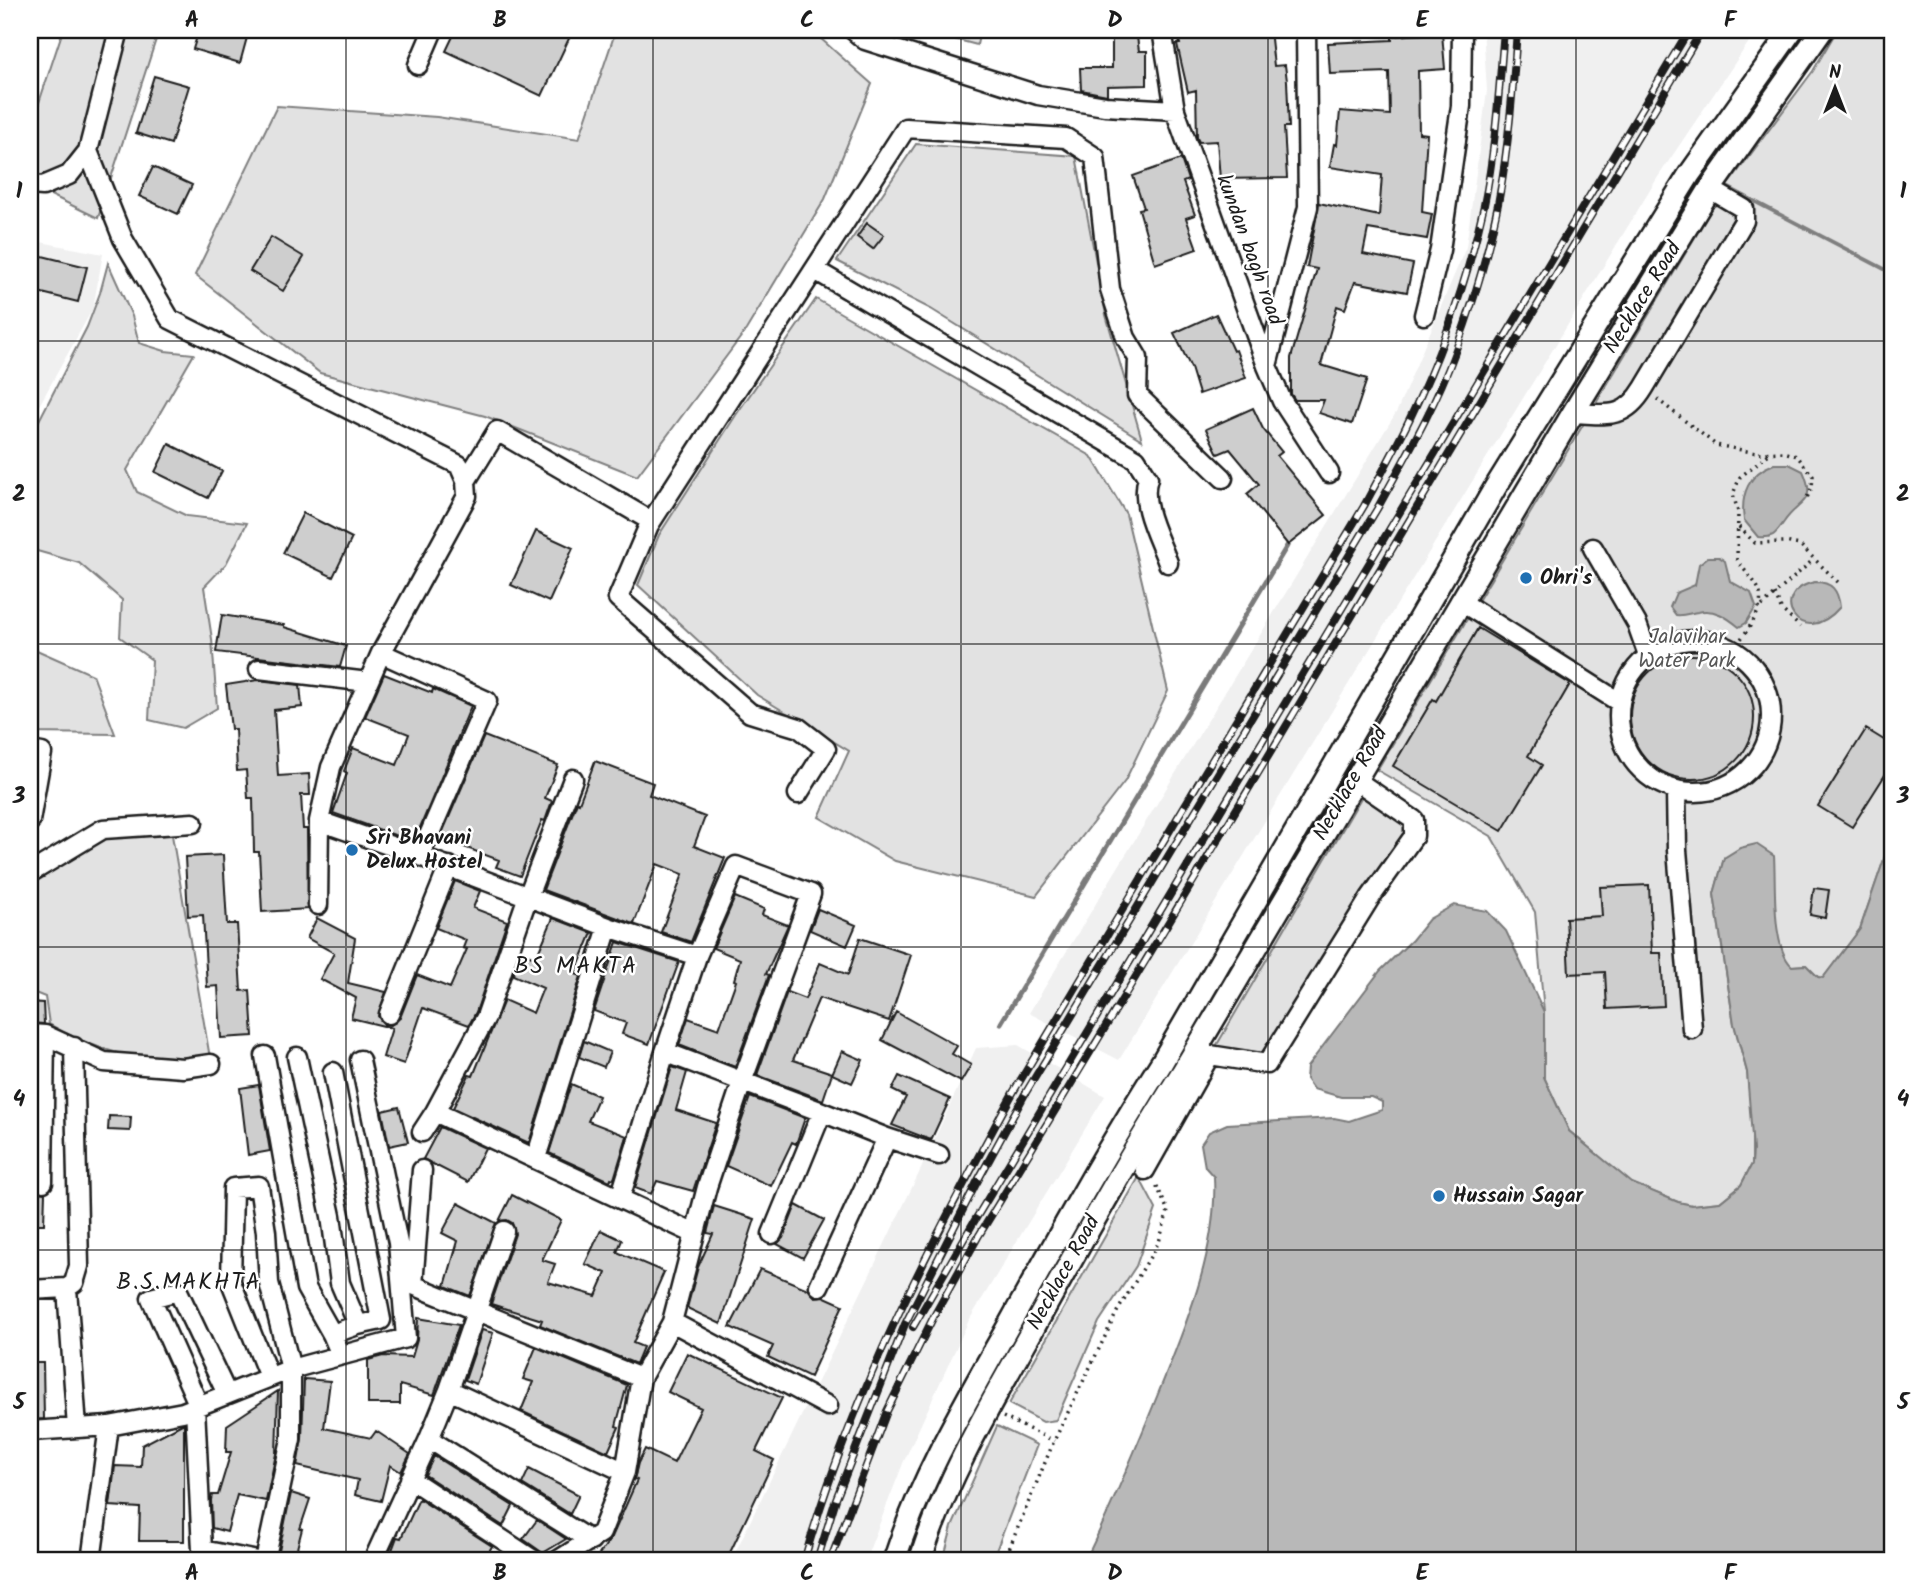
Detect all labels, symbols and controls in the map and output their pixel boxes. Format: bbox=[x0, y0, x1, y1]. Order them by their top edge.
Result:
text: A bbox=[185, 3, 199, 39]
text: B bbox=[493, 3, 507, 39]
text: C bbox=[800, 3, 814, 39]
text: D bbox=[1107, 3, 1123, 39]
text: E bbox=[1416, 3, 1430, 39]
text: F bbox=[1724, 3, 1738, 39]
north arrow bbox=[1800, 52, 1870, 122]
text: N bbox=[1829, 58, 1841, 88]
street label: kundan bagh road bbox=[1206, 170, 1292, 331]
text: 1 bbox=[16, 174, 23, 210]
text: 1 bbox=[1900, 174, 1907, 210]
street label: Necklace Road bbox=[1595, 235, 1691, 361]
text: 2 bbox=[12, 477, 26, 513]
text: 2 bbox=[1896, 477, 1910, 513]
place label: Ohri's bbox=[1540, 562, 1593, 595]
marker: Ohri's bbox=[1518, 570, 1534, 586]
park label: Jalavihar Water Park bbox=[1638, 621, 1736, 678]
street label: Necklace Road bbox=[1305, 720, 1397, 847]
text: 3 bbox=[12, 779, 26, 815]
text: 3 bbox=[1896, 779, 1910, 815]
place label: Sri Bhavani Delux Hostel bbox=[366, 822, 483, 879]
marker: Sri Bhavani Delux Hostel bbox=[344, 842, 360, 858]
district label: BS MAKTA bbox=[514, 949, 638, 985]
text: 4 bbox=[13, 1082, 26, 1118]
text: 4 bbox=[1897, 1082, 1910, 1118]
place label: Hussain Sagar bbox=[1453, 1180, 1584, 1213]
marker: Hussain Sagar bbox=[1431, 1188, 1447, 1204]
street label: Necklace Road bbox=[1019, 1209, 1110, 1337]
district label: B.S.MAKHTA bbox=[116, 1265, 262, 1301]
text: 5 bbox=[12, 1385, 27, 1421]
text: 5 bbox=[1896, 1385, 1911, 1421]
text: A bbox=[185, 1556, 199, 1591]
text: B bbox=[493, 1556, 507, 1591]
text: C bbox=[800, 1556, 814, 1591]
text: D bbox=[1107, 1556, 1123, 1591]
text: E bbox=[1416, 1556, 1430, 1591]
text: F bbox=[1724, 1556, 1738, 1591]

